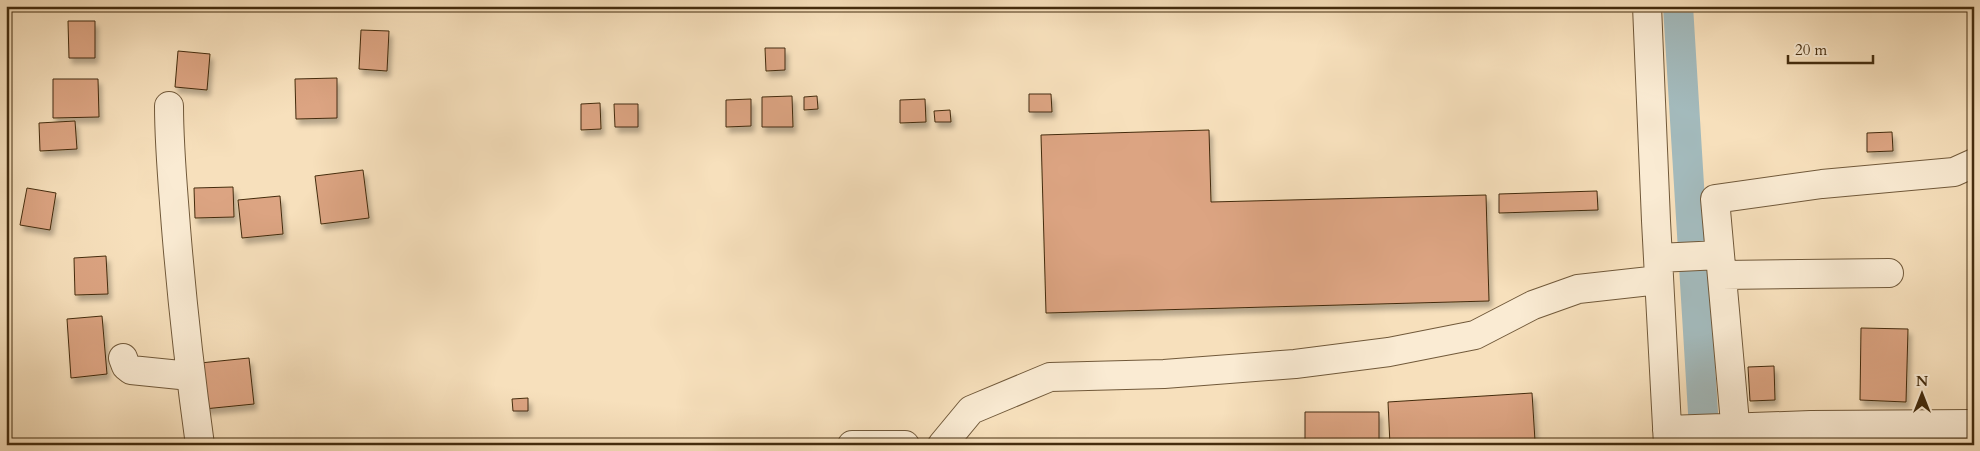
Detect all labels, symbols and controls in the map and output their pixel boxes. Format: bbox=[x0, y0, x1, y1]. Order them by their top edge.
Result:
scale bar bbox=[1788, 32, 1872, 64]
text: 20 m bbox=[1795, 40, 1827, 60]
north arrow bbox=[1898, 368, 1948, 418]
text: N bbox=[1916, 372, 1928, 391]

